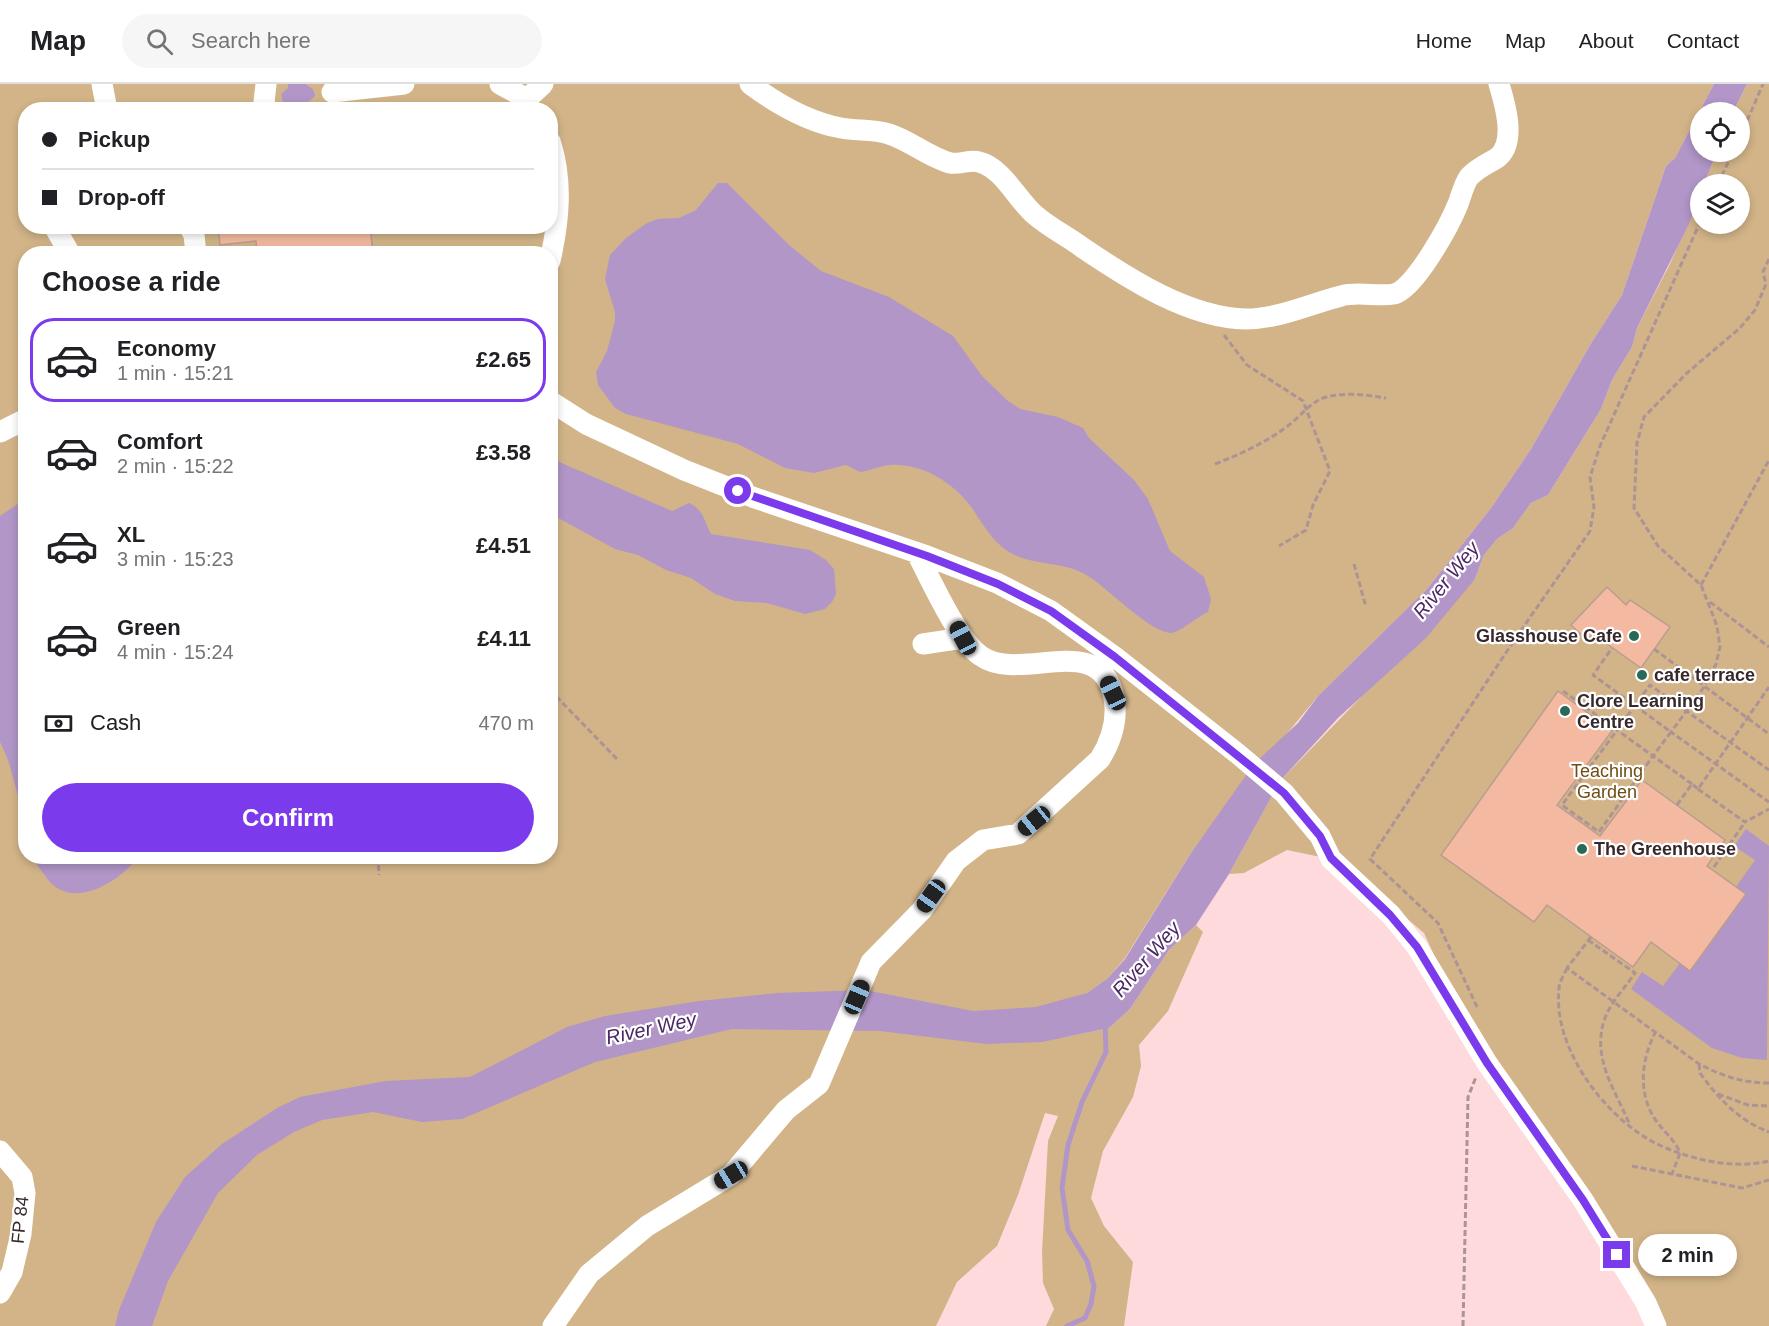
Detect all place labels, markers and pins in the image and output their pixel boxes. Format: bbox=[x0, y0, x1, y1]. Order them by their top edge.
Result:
place label: Glasshouse Cafe bbox=[1476, 626, 1622, 646]
marker: Glasshouse Cafe bbox=[1627, 629, 1641, 643]
place label: cafe terrace bbox=[1654, 665, 1755, 685]
marker: cafe terrace bbox=[1635, 668, 1649, 682]
place label: Clore Learning Centre bbox=[1577, 691, 1704, 732]
marker: Clore Learning Centre bbox=[1558, 704, 1572, 718]
place label: The Greenhouse bbox=[1594, 839, 1736, 859]
marker: The Greenhouse bbox=[1575, 842, 1589, 856]

